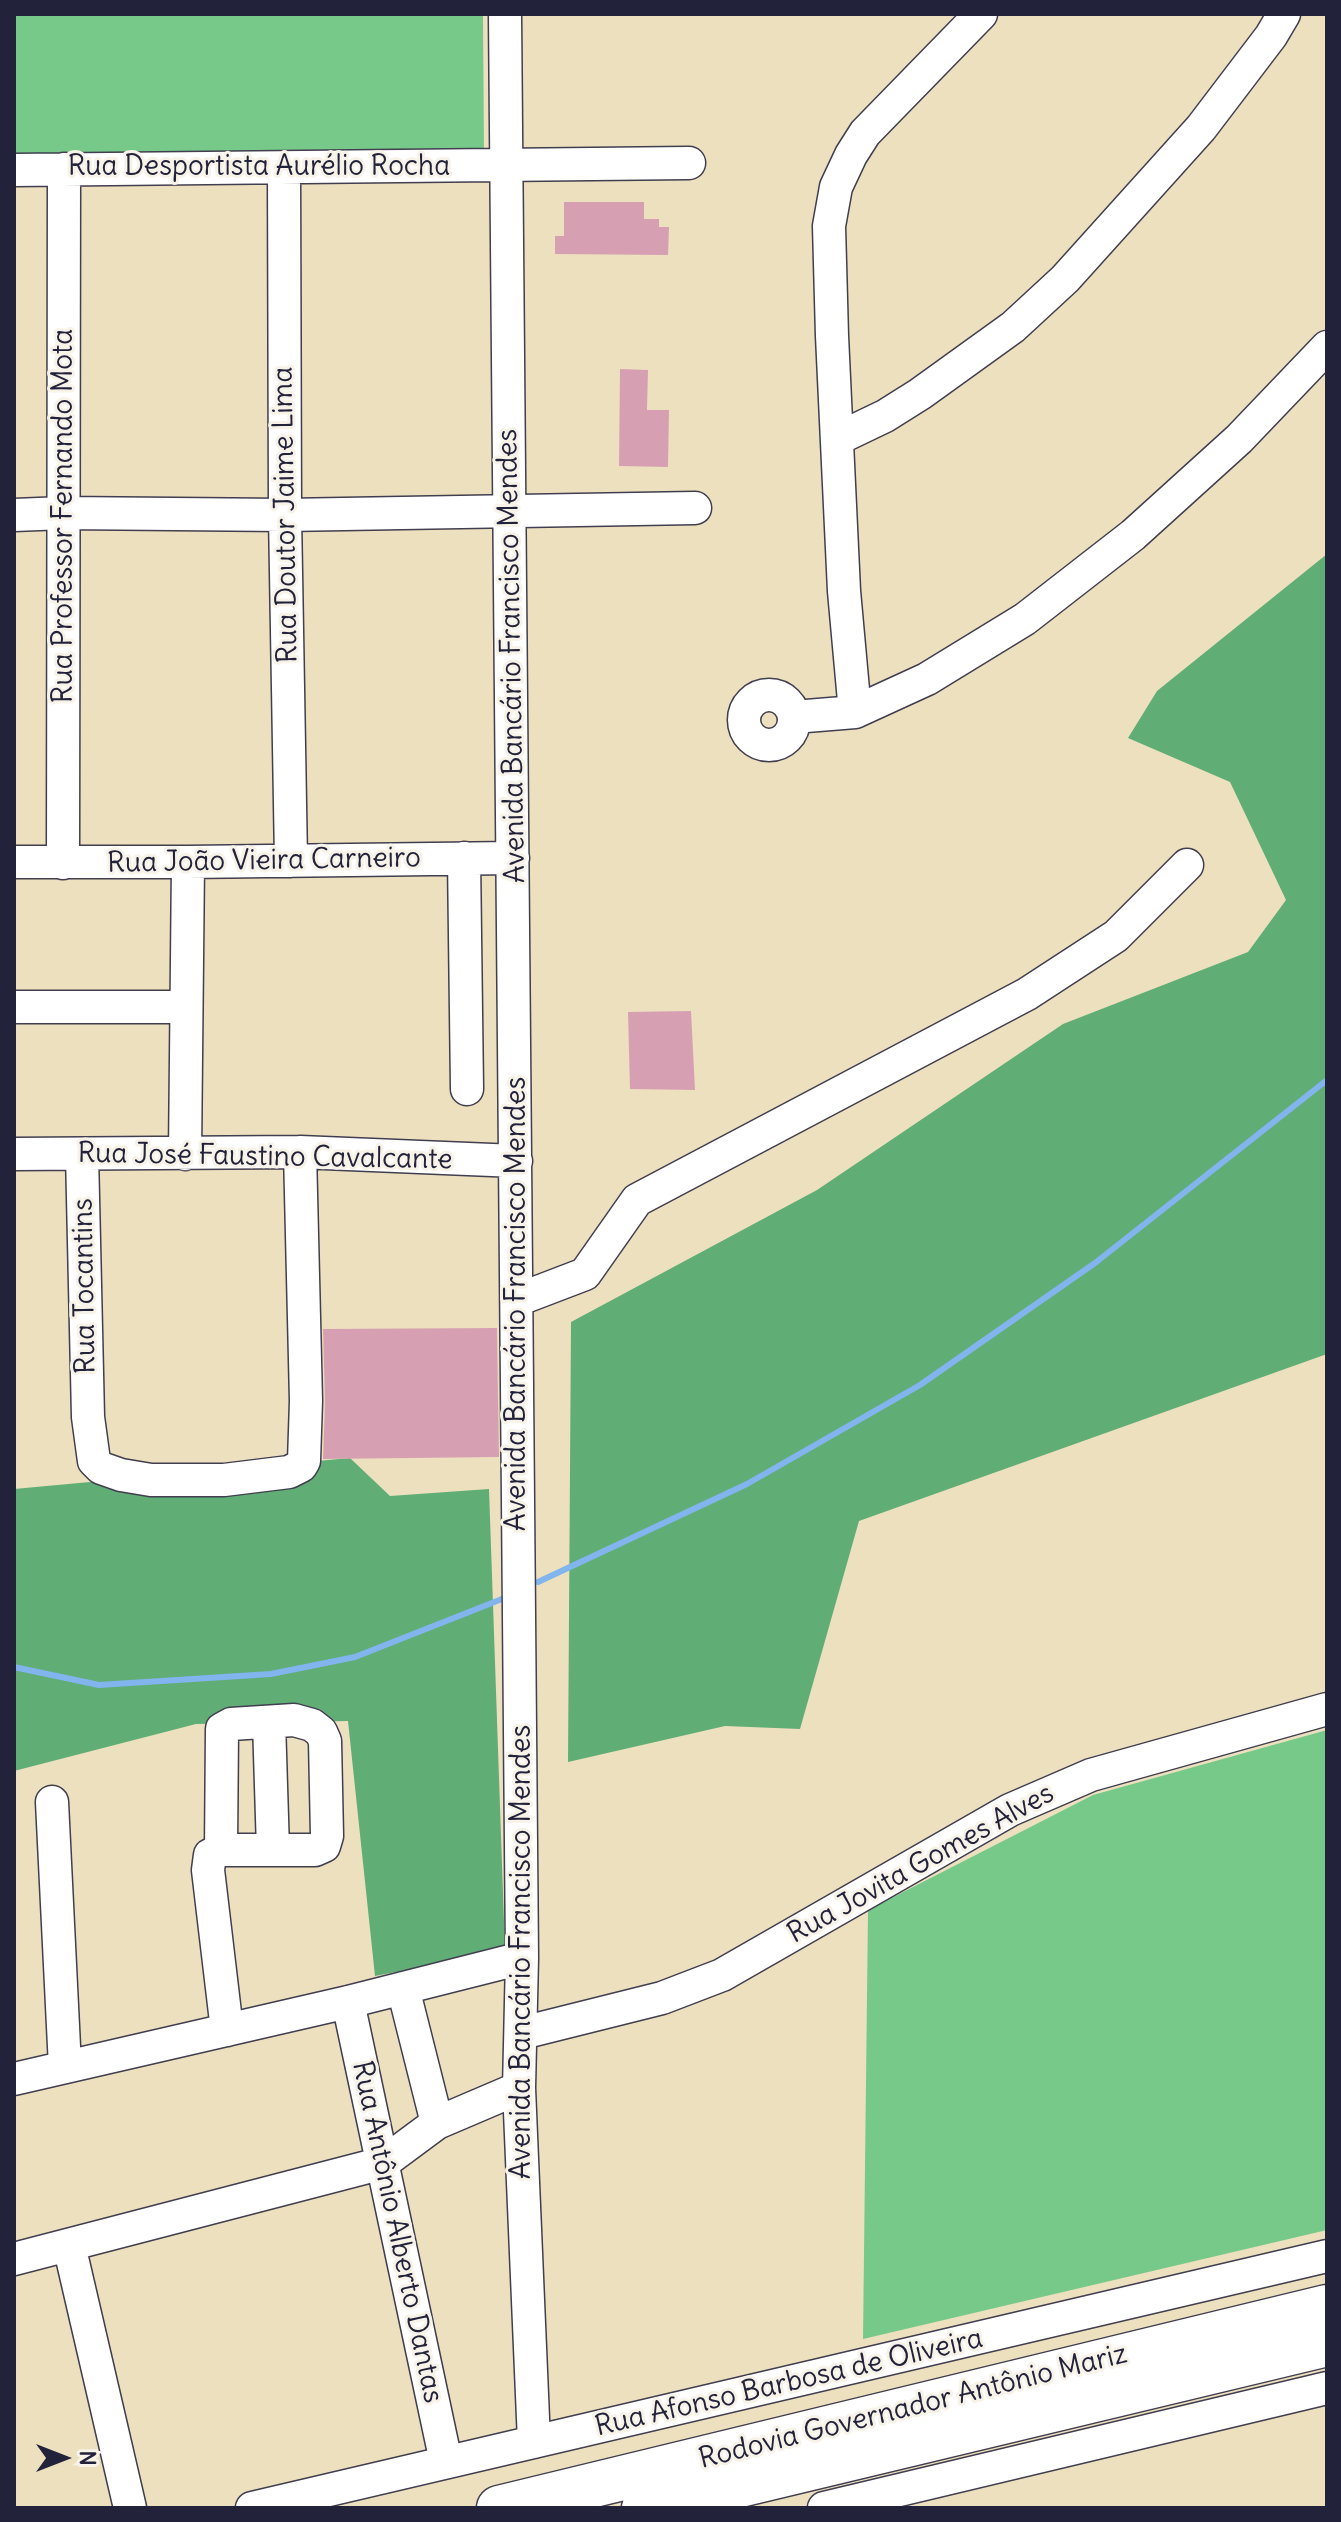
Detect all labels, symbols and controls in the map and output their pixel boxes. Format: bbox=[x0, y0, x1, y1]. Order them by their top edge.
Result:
street label: Rua Desportista Aurélio Rocha bbox=[68, 150, 450, 184]
street label: Rua Professor Fernando Mota bbox=[47, 329, 81, 703]
street label: Rua Doutor Jaime Lima bbox=[267, 366, 305, 664]
street label: Avenida Bancário Francisco Mendes bbox=[491, 429, 533, 883]
street label: Rua João Vieira Carneiro bbox=[107, 841, 421, 881]
street label: Avenida Bancário Francisco Mendes bbox=[500, 1077, 534, 1531]
street label: Rua José Faustino Cavalcante bbox=[77, 1137, 453, 1177]
street label: Rua Tocantins bbox=[67, 1198, 103, 1374]
street label: Avenida Bancário Francisco Mendes bbox=[505, 1725, 539, 2179]
street label: Rua Jovita Gomes Alves bbox=[782, 1777, 1060, 1951]
street label: Rua Antônio Alberto Dantas bbox=[344, 2058, 450, 2406]
street label: Rua Afonso Barbosa de Oliveira bbox=[592, 2322, 986, 2444]
street label: Rodovia Governador Antônio Mariz bbox=[695, 2337, 1131, 2477]
north arrow bbox=[24, 2418, 104, 2498]
text: N bbox=[74, 2450, 102, 2466]

